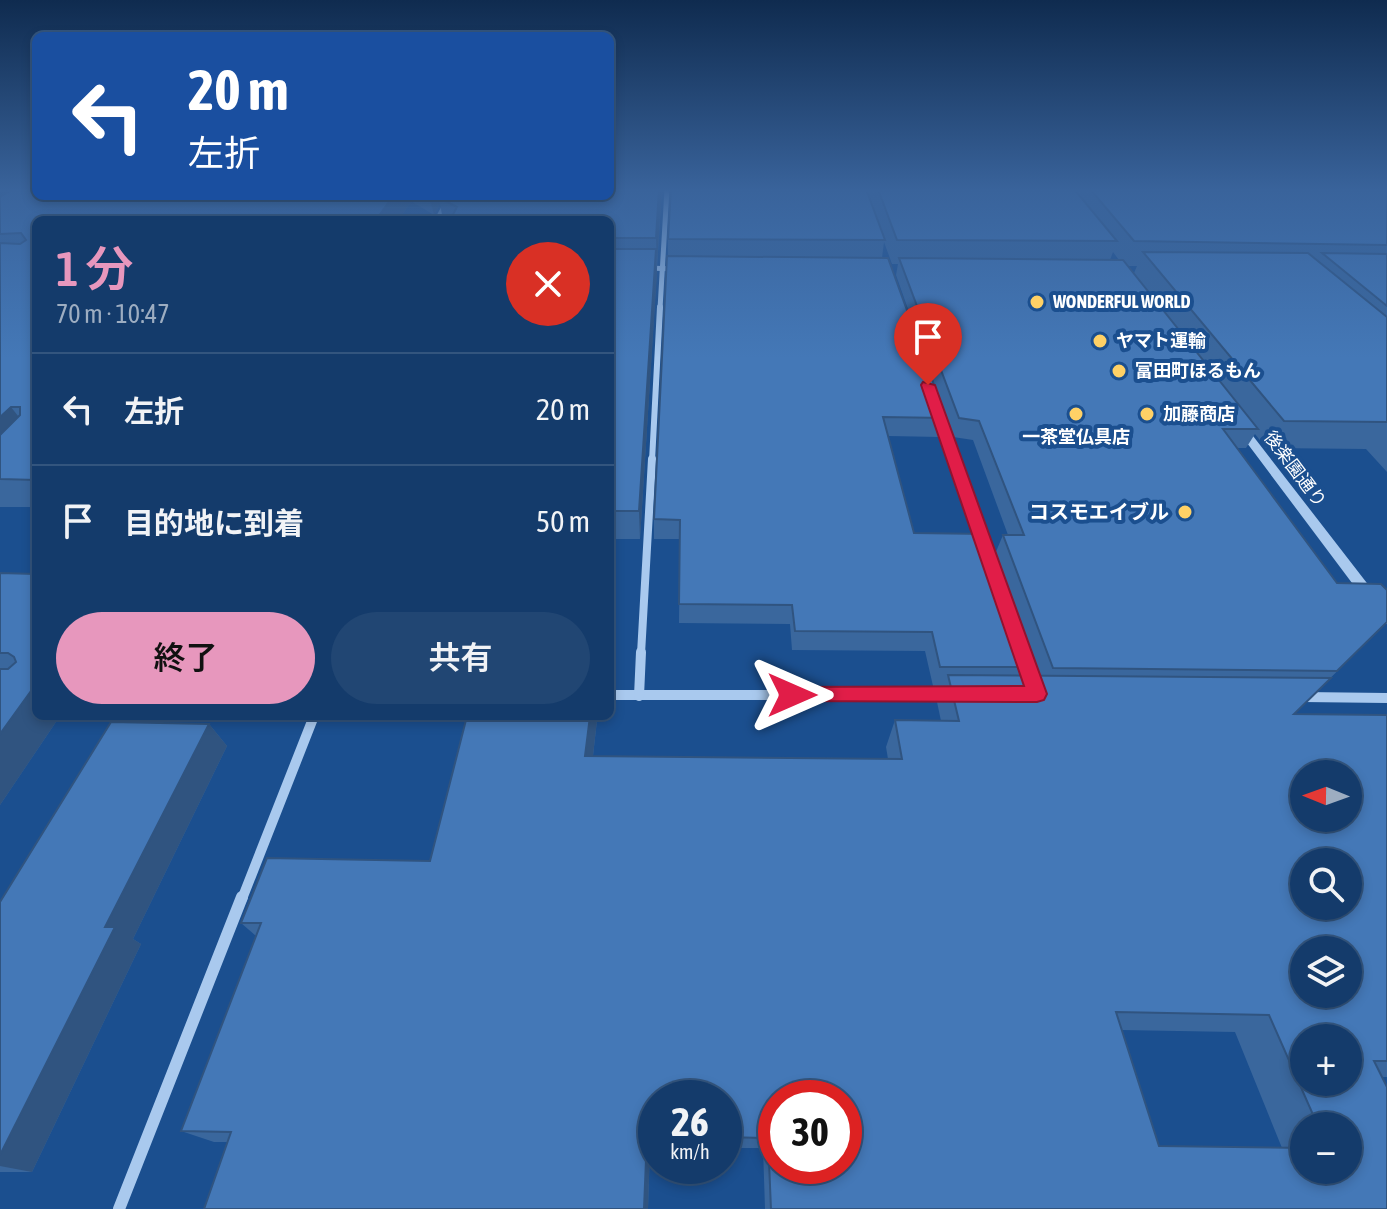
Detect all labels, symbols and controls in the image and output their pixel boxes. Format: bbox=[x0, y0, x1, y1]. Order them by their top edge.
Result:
text: 20 m bbox=[188, 58, 289, 122]
icon: left bbox=[56, 64, 160, 168]
text: 左折 bbox=[188, 132, 260, 174]
text: 1 分 bbox=[56, 241, 133, 296]
button: close bbox=[506, 242, 590, 326]
place label: WONDERFUL WORLD bbox=[1052, 291, 1190, 312]
marker: WONDERFUL WORLD bbox=[1028, 293, 1046, 311]
text: 70 m · 10:47 bbox=[56, 299, 169, 329]
pin bbox=[894, 303, 962, 385]
icon: arrive bbox=[906, 315, 950, 359]
place label: ヤマト運輸 bbox=[1116, 330, 1206, 351]
marker: ヤマト運輸 bbox=[1091, 332, 1109, 350]
place label: 富田町ほるもん bbox=[1135, 360, 1261, 381]
marker: 富田町ほるもん bbox=[1110, 362, 1128, 380]
icon: left bbox=[56, 387, 100, 431]
text: 20 m bbox=[536, 392, 590, 426]
text: 左折 bbox=[124, 394, 184, 428]
place label: 加藤商店 bbox=[1163, 403, 1235, 424]
marker: 一茶堂仏具店 bbox=[1067, 405, 1085, 423]
marker: 加藤商店 bbox=[1138, 405, 1156, 423]
place label: 一茶堂仏具店 bbox=[1022, 426, 1130, 447]
street label: 後楽園通り bbox=[1260, 426, 1331, 511]
icon: arrive bbox=[56, 499, 100, 543]
place label: コスモエイブル bbox=[1029, 500, 1169, 523]
marker: コスモエイブル bbox=[1176, 503, 1194, 521]
text: 50 m bbox=[536, 504, 590, 538]
text: 目的地に到着 bbox=[124, 506, 304, 540]
button: 終了 bbox=[56, 612, 315, 704]
button: 共有 bbox=[331, 612, 590, 704]
position arrow bbox=[750, 653, 834, 737]
north arrow bbox=[1290, 760, 1362, 832]
map controls bbox=[1290, 760, 1362, 1184]
button: search bbox=[1290, 848, 1362, 920]
button: layers bbox=[1290, 936, 1362, 1008]
button: + bbox=[1290, 1024, 1362, 1096]
speed limit sign: 30 bbox=[758, 1080, 862, 1184]
text: 26 bbox=[671, 1099, 709, 1144]
button: − bbox=[1290, 1112, 1362, 1184]
text: km/h bbox=[670, 1140, 710, 1163]

